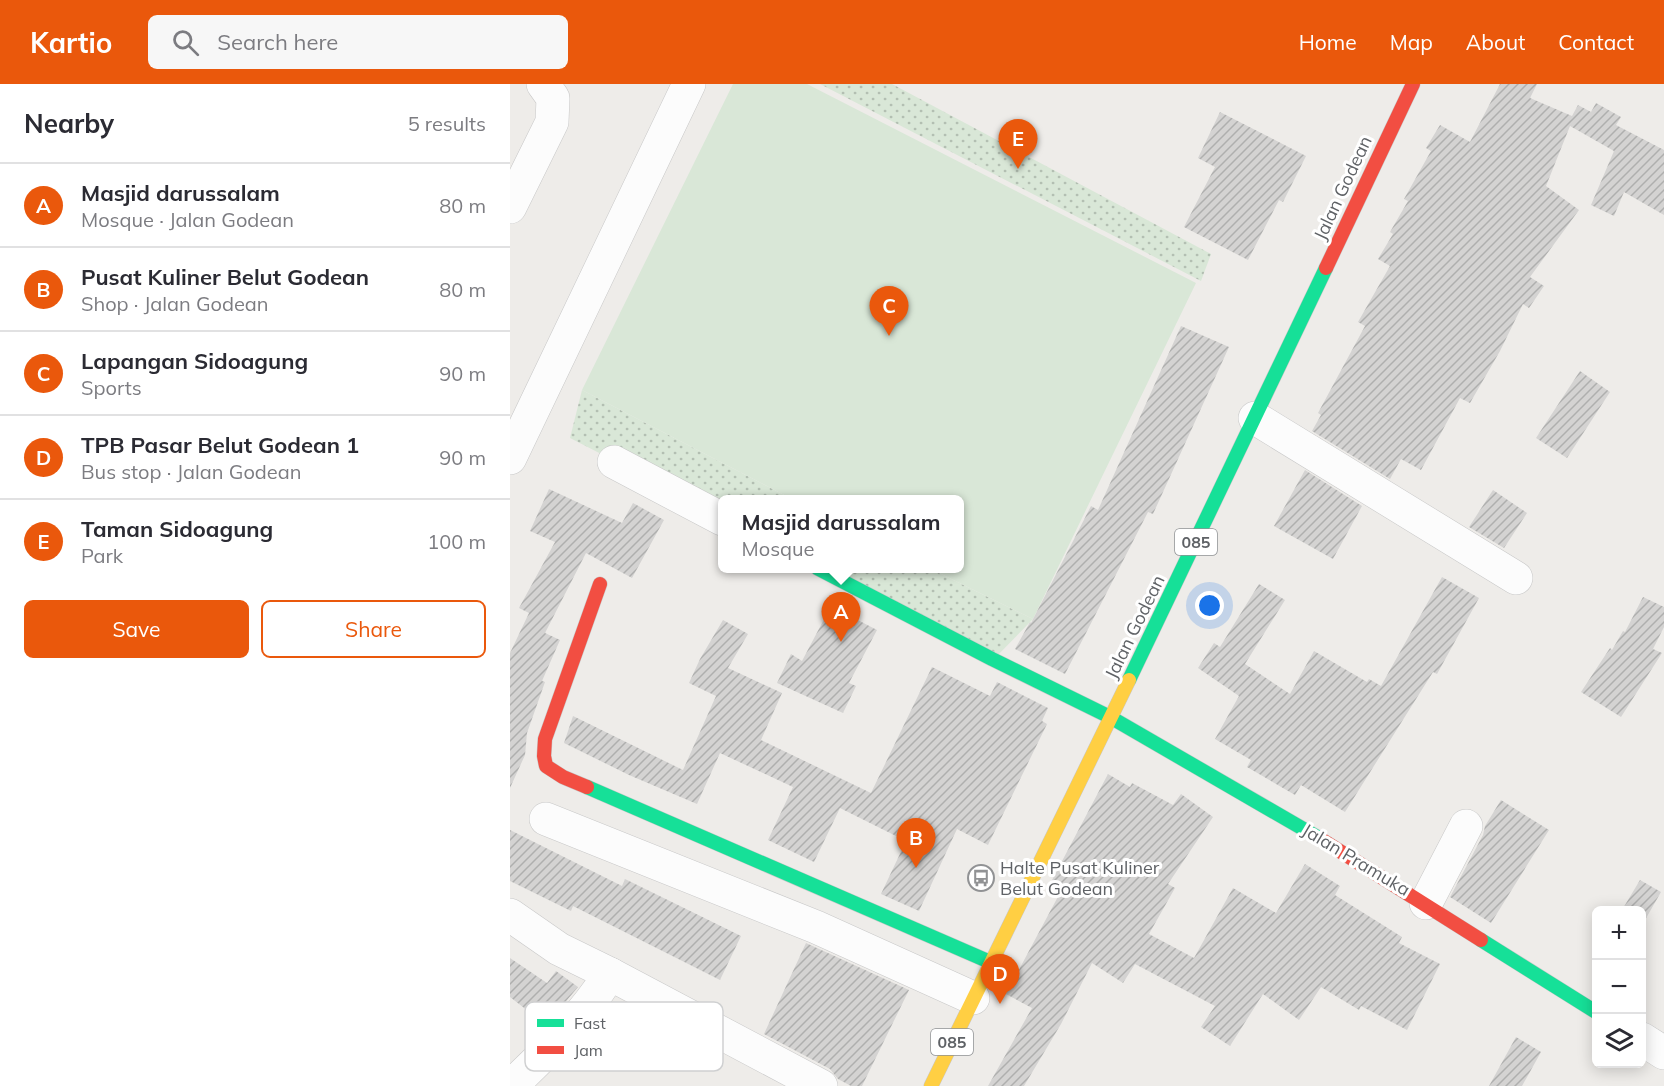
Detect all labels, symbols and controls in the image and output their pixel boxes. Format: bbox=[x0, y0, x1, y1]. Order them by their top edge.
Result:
search box bbox=[148, 15, 568, 69]
text: Kartio bbox=[30, 25, 112, 60]
icon: search bbox=[169, 26, 202, 59]
text: Search here bbox=[217, 28, 338, 56]
text: Home bbox=[1299, 29, 1357, 55]
text: Map bbox=[1390, 29, 1433, 55]
text: About bbox=[1466, 29, 1525, 55]
text: Contact bbox=[1558, 29, 1634, 55]
text: Nearby bbox=[24, 107, 114, 140]
text: 5 results bbox=[408, 111, 486, 136]
pin: E bbox=[998, 120, 1038, 169]
street label: Jalan Godean bbox=[1308, 132, 1377, 244]
text: Masjid darussalam bbox=[81, 179, 280, 207]
text: A bbox=[36, 193, 51, 218]
text: 80 m bbox=[439, 193, 486, 218]
text: Mosque · Jalan Godean bbox=[81, 207, 294, 232]
text: Pusat Kuliner Belut Godean bbox=[81, 263, 369, 291]
text: B bbox=[37, 277, 50, 302]
text: 80 m bbox=[439, 277, 486, 302]
pin: C bbox=[870, 286, 908, 336]
text: Shop · Jalan Godean bbox=[81, 291, 269, 316]
text: Lapangan Sidoagung bbox=[81, 347, 308, 375]
text: C bbox=[37, 361, 50, 386]
text: 90 m bbox=[439, 361, 486, 386]
text: Sports bbox=[81, 375, 142, 400]
text: TPB Pasar Belut Godean 1 bbox=[81, 431, 359, 459]
text: D bbox=[36, 445, 51, 470]
text: 90 m bbox=[439, 445, 486, 470]
text: Bus stop · Jalan Godean bbox=[81, 459, 301, 484]
popup bbox=[718, 495, 964, 573]
text: Masjid darussalam bbox=[742, 508, 940, 536]
text: Taman Sidoagung bbox=[81, 515, 273, 543]
text: E bbox=[38, 529, 49, 554]
text: 100 m bbox=[427, 529, 486, 554]
road number: 085 bbox=[1175, 529, 1217, 555]
text: Mosque bbox=[742, 536, 815, 561]
text: Park bbox=[81, 543, 123, 568]
street label: Jalan Godean bbox=[1100, 571, 1170, 682]
your location bbox=[1195, 591, 1224, 620]
pin: A bbox=[822, 592, 860, 642]
button: Save bbox=[24, 600, 249, 658]
button: Share bbox=[261, 600, 486, 658]
pin: B bbox=[896, 818, 936, 868]
street label: Jalan Pramuka bbox=[1298, 818, 1414, 901]
place label: Halte Pusat Kuliner Belut Godean bbox=[1000, 856, 1160, 900]
bus stop icon: Halte Pusat Kuliner Belut Godean bbox=[966, 863, 996, 893]
map controls bbox=[1592, 906, 1646, 1068]
button: + bbox=[1592, 906, 1646, 960]
pin: D bbox=[980, 954, 1020, 1004]
button: − bbox=[1592, 960, 1646, 1014]
legend bbox=[525, 1002, 723, 1071]
text: Fast bbox=[574, 1013, 606, 1033]
button: layers bbox=[1592, 1014, 1646, 1068]
road number: 085 bbox=[931, 1029, 973, 1055]
text: Jam bbox=[574, 1040, 603, 1060]

